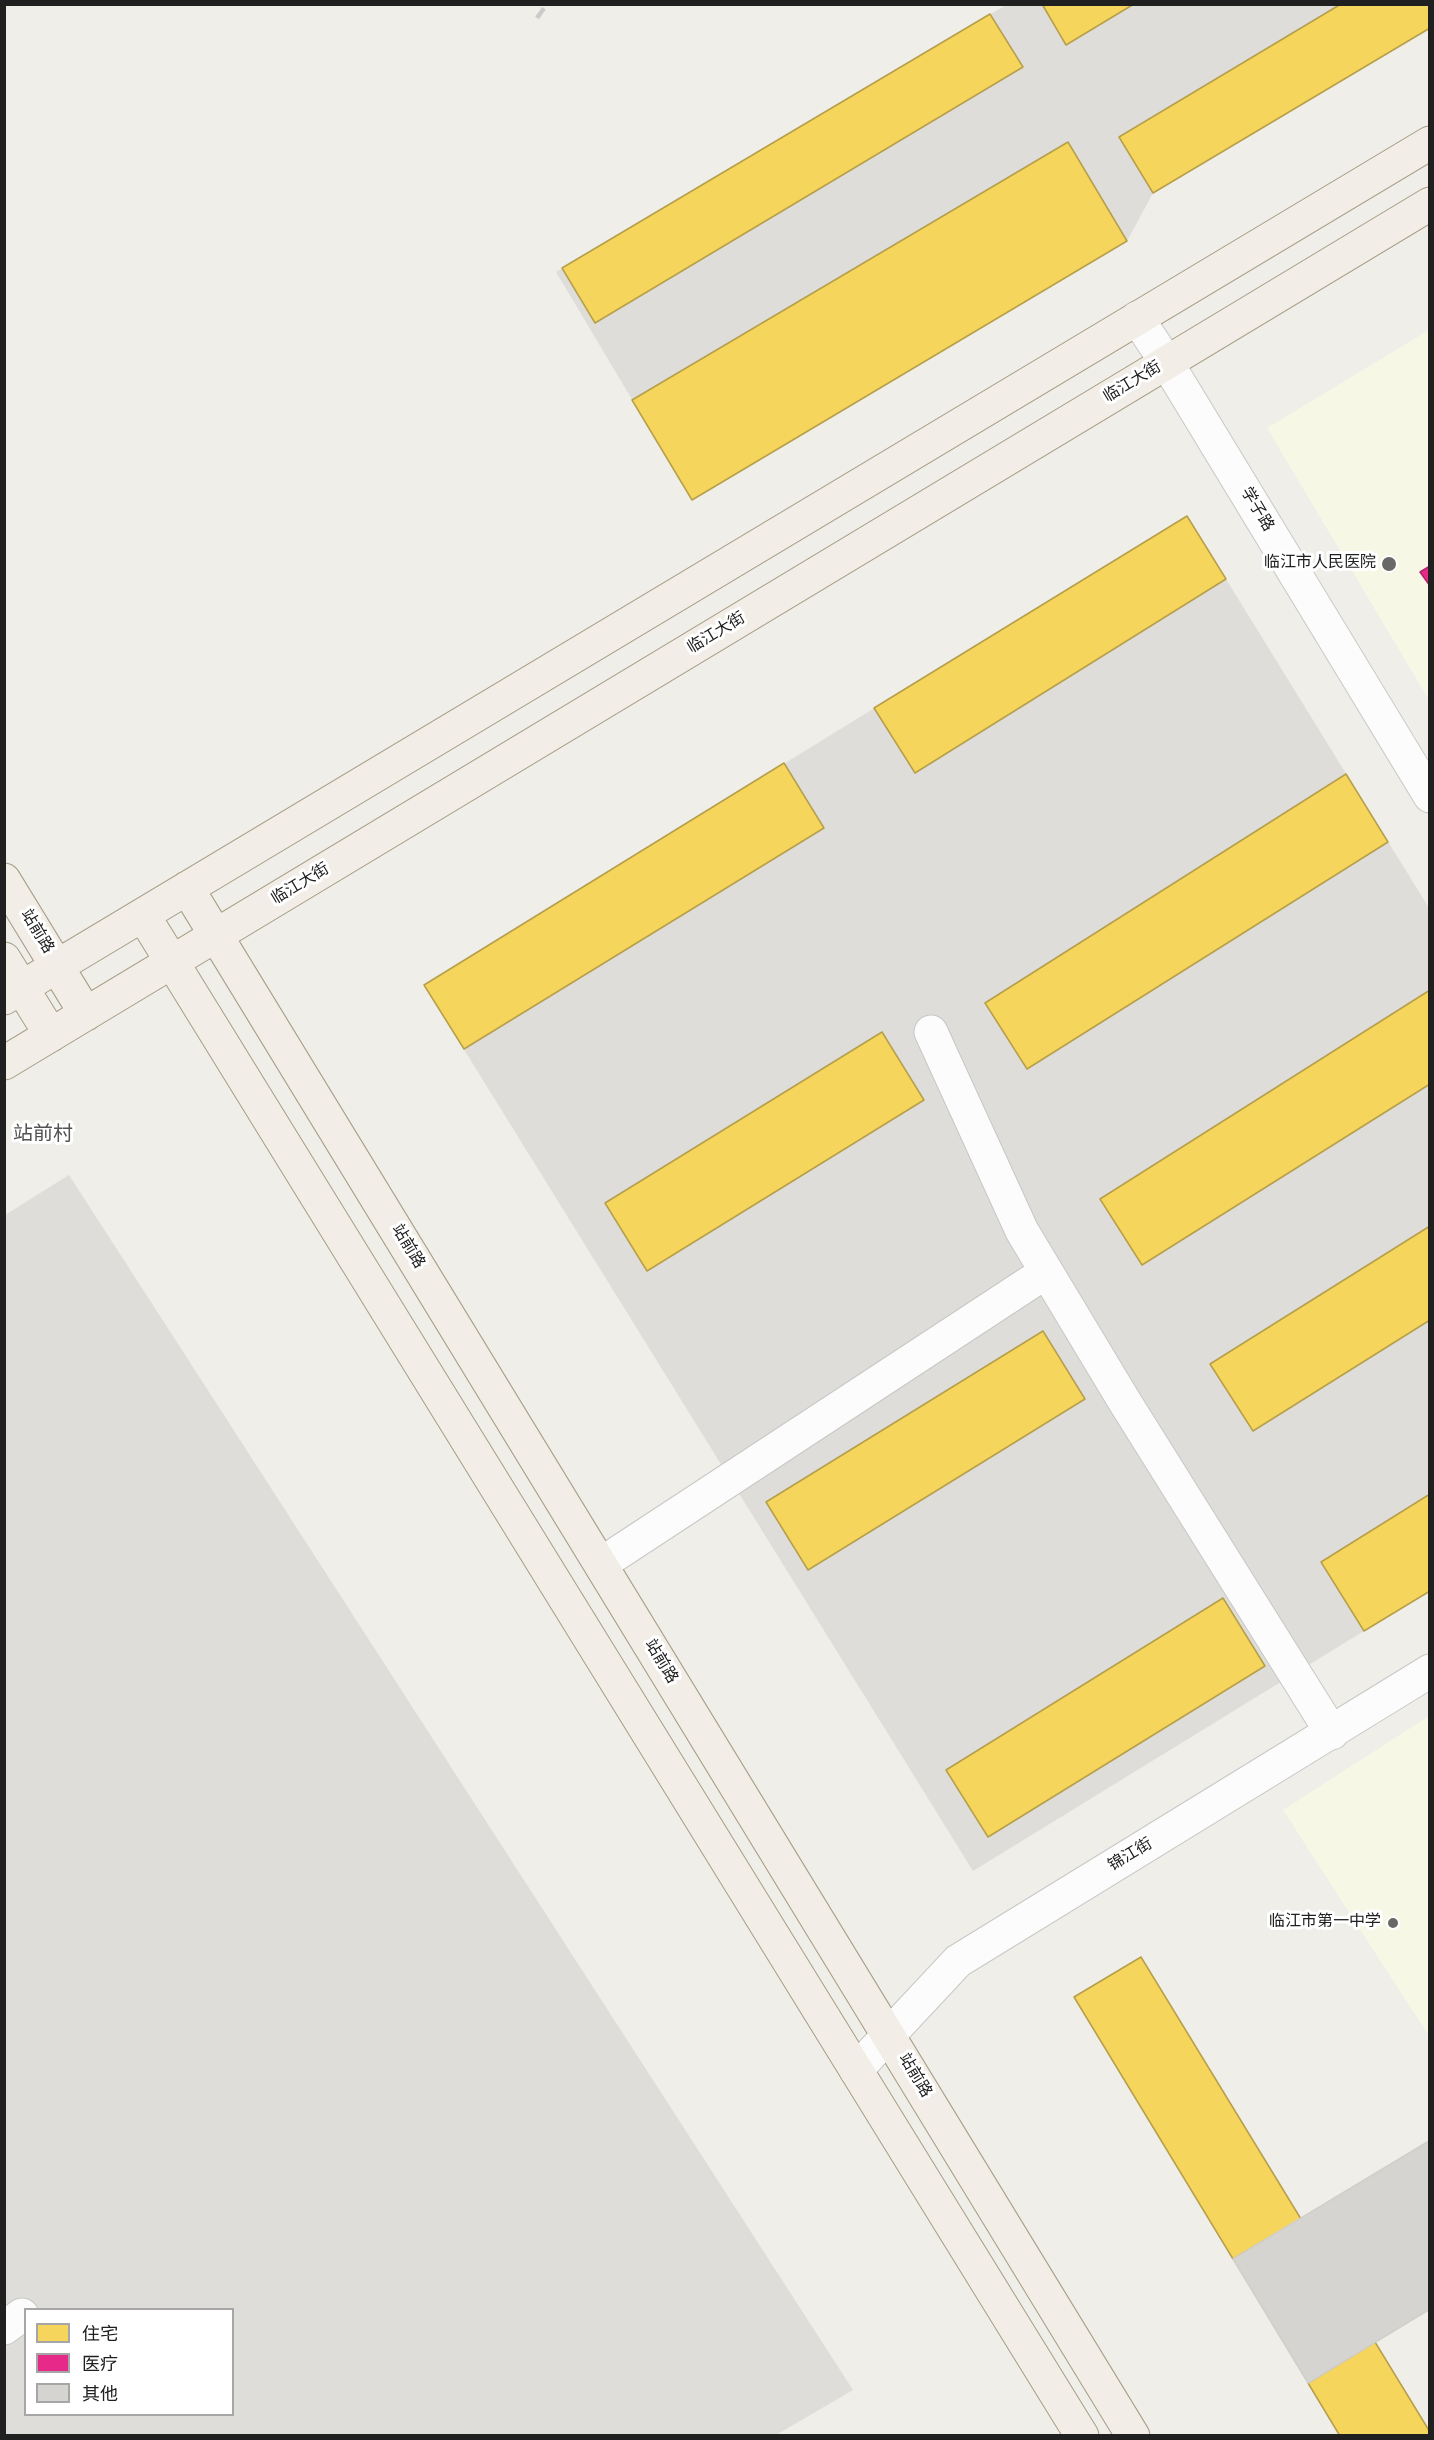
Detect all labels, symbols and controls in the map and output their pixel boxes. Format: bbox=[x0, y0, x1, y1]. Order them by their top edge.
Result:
street label: 临江大街 bbox=[1101, 358, 1165, 408]
street label: 学子路 bbox=[1235, 484, 1277, 536]
place label: 临江市人民医院 bbox=[1264, 554, 1376, 574]
marker: 临江市人民医院 bbox=[1380, 555, 1398, 573]
street label: 临江大街 bbox=[685, 609, 749, 659]
street label: 临江大街 bbox=[269, 860, 333, 910]
street label: 站前路 bbox=[15, 906, 57, 958]
district label: 站前村 bbox=[13, 1124, 73, 1148]
street label: 站前路 bbox=[386, 1221, 428, 1273]
street label: 站前路 bbox=[639, 1636, 681, 1688]
street label: 锦江街 bbox=[1105, 1835, 1157, 1877]
place label: 临江市第一中学 bbox=[1269, 1913, 1381, 1933]
marker: 临江市第一中学 bbox=[1386, 1916, 1400, 1930]
street label: 站前路 bbox=[893, 2050, 935, 2102]
legend bbox=[24, 2308, 234, 2416]
text: 住宅 bbox=[82, 2324, 118, 2347]
text: 医疗 bbox=[82, 2354, 118, 2377]
text: 其他 bbox=[82, 2384, 118, 2407]

